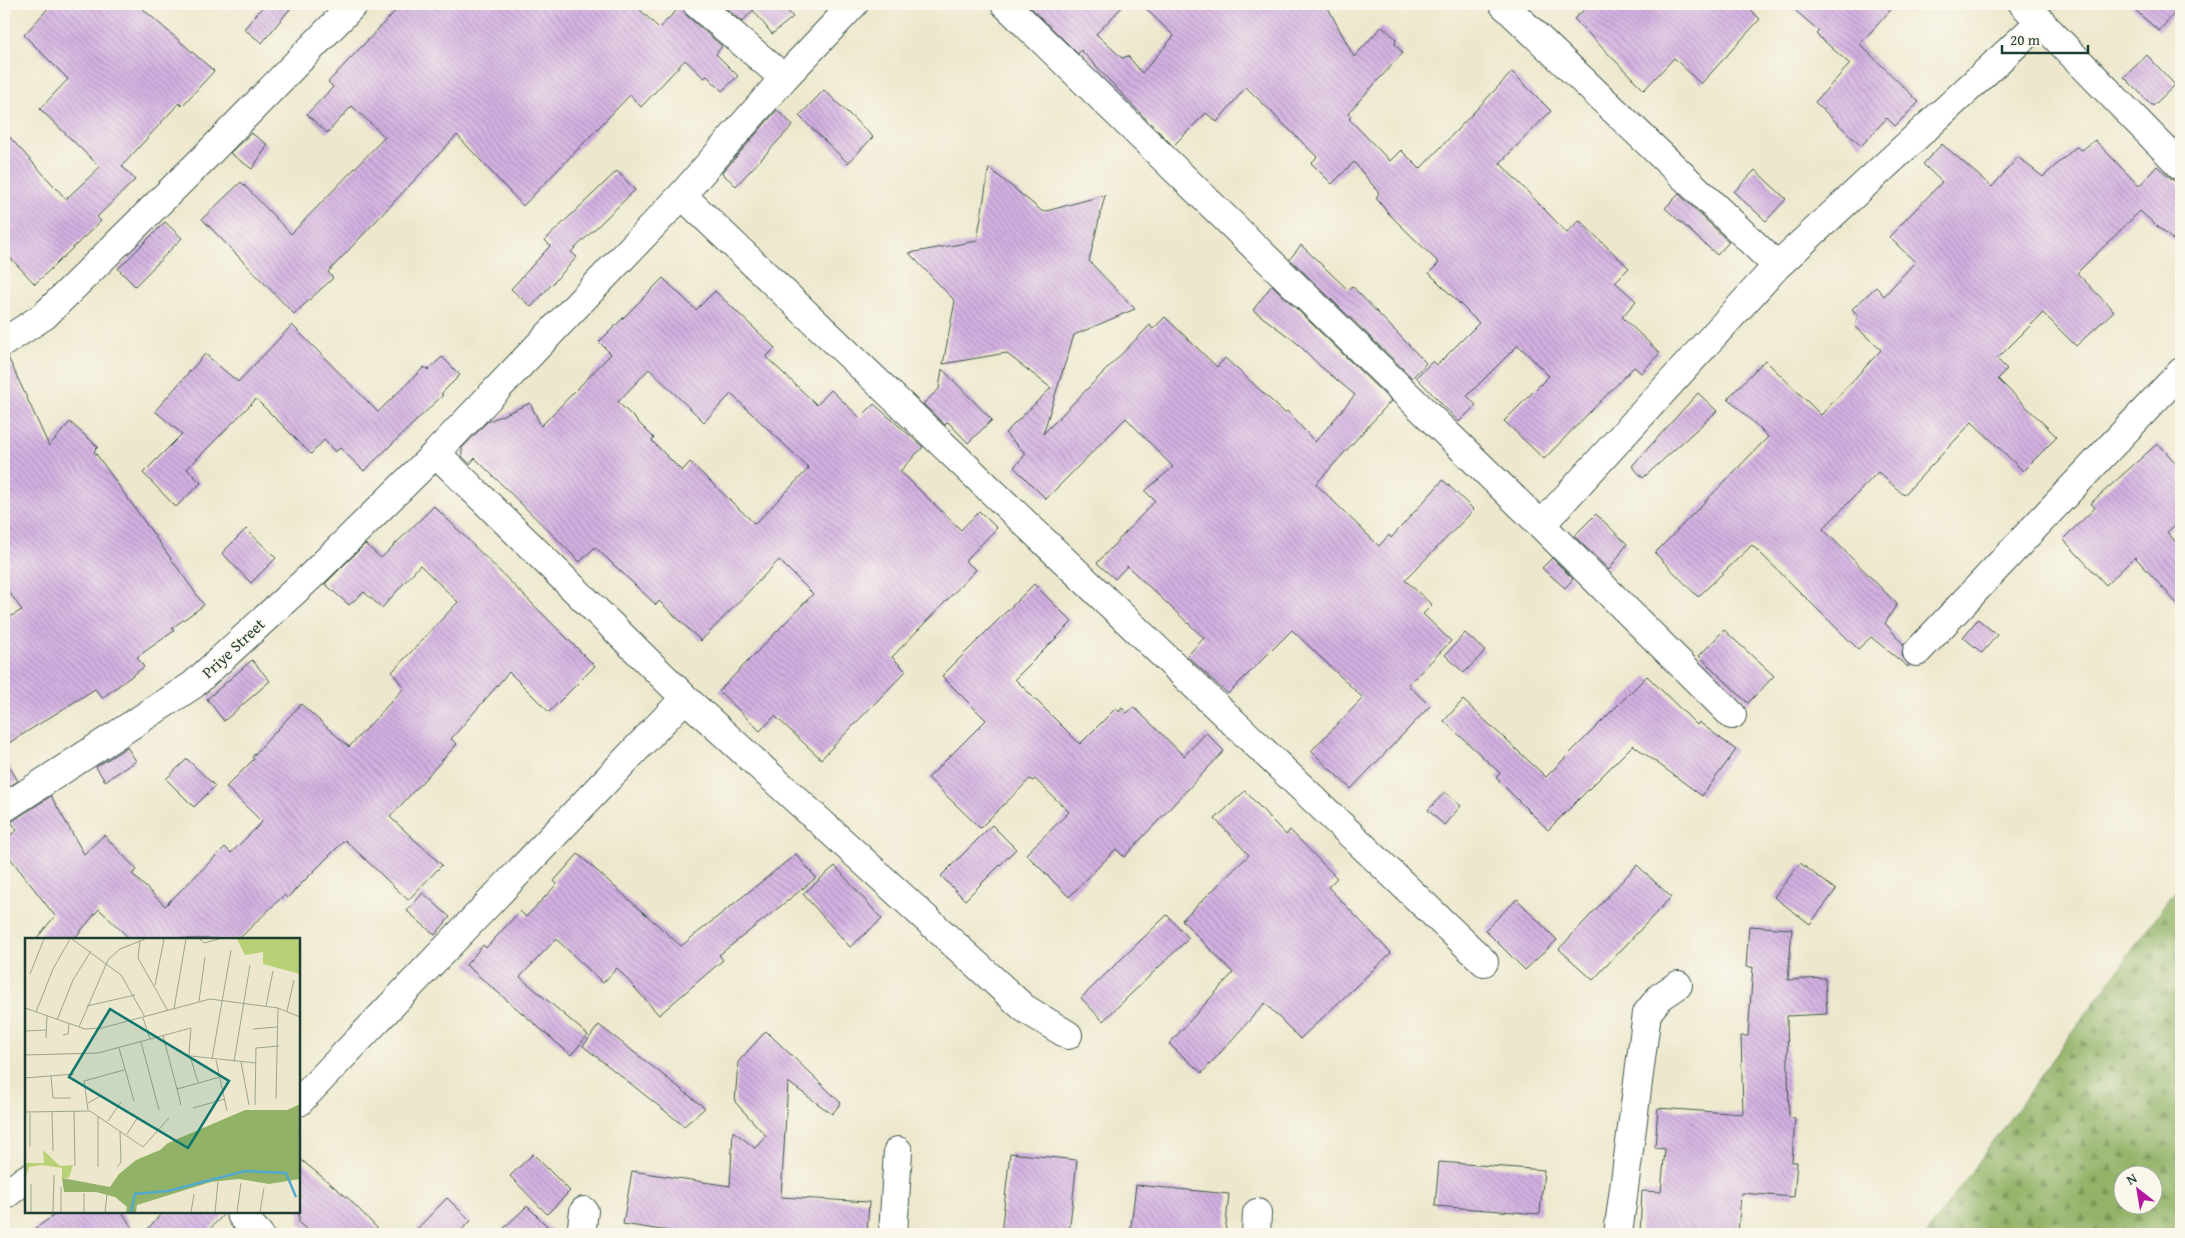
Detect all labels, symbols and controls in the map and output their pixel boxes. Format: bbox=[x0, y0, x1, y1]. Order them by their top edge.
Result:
scale bar bbox=[2002, 22, 2089, 54]
text: 20 m bbox=[2010, 29, 2041, 50]
street label: Priye Street bbox=[196, 612, 270, 684]
inset map bbox=[25, 938, 300, 1213]
north arrow bbox=[2112, 1166, 2162, 1216]
text: N bbox=[2122, 1168, 2141, 1190]

